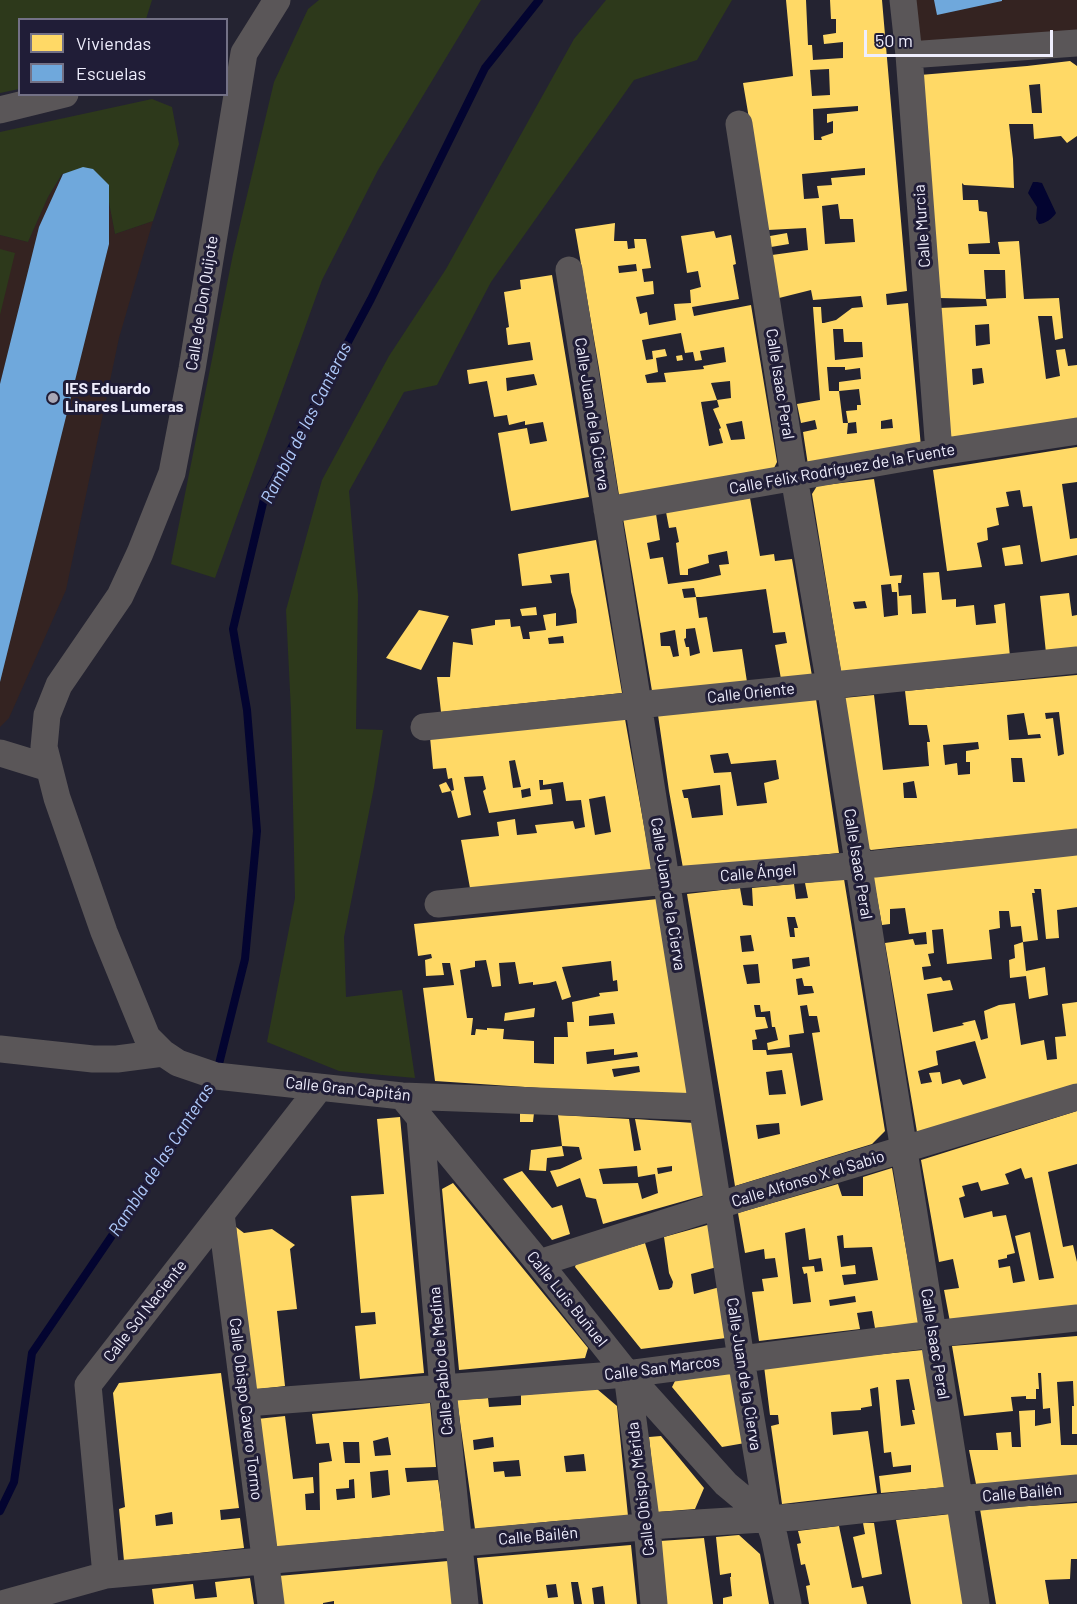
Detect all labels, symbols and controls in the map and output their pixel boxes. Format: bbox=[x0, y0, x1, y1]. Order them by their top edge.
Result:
legend bbox=[18, 18, 228, 96]
scale bar bbox=[867, 18, 1056, 56]
text: 50 m bbox=[875, 29, 913, 51]
text: Viviendas bbox=[76, 32, 151, 54]
text: Escuelas bbox=[76, 62, 146, 84]
street label: Calle Murcia bbox=[910, 184, 934, 268]
street label: Calle de Don Quijote bbox=[182, 234, 222, 372]
street label: Calle Isaac Peral bbox=[762, 327, 798, 441]
street label: Calle Juan de la Cierva bbox=[570, 336, 614, 492]
water label: Rambla de las Canteras bbox=[256, 339, 356, 507]
place label: IES Eduardo Linares Lumeras bbox=[65, 379, 184, 417]
marker: IES Eduardo Linares Lumeras bbox=[46, 391, 60, 405]
street label: Calle Félix Rodríguez de la Fuente bbox=[728, 440, 956, 498]
street label: Calle Oriente bbox=[706, 679, 796, 707]
street label: Calle Isaac Peral bbox=[840, 807, 876, 921]
street label: Calle Juan de la Cierva bbox=[646, 816, 690, 972]
street label: Calle Ángel bbox=[719, 860, 797, 886]
street label: Calle Gran Capitán bbox=[284, 1073, 412, 1105]
water label: Rambla de las Canteras bbox=[104, 1080, 218, 1240]
street label: Calle Alfonso X el Sabio bbox=[729, 1147, 887, 1211]
street label: Calle Luis Buñuel bbox=[523, 1247, 611, 1351]
street label: Calle Sol Naciente bbox=[99, 1256, 191, 1366]
street label: Calle Pablo de Medina bbox=[425, 1286, 457, 1436]
street label: Calle Isaac Peral bbox=[917, 1287, 953, 1401]
street label: Calle Juan de la Cierva bbox=[722, 1296, 766, 1452]
street label: Calle Obispo Cavero Tormo bbox=[225, 1317, 267, 1501]
street label: Calle San Marcos bbox=[603, 1351, 721, 1385]
street label: Calle Obispo Mérida bbox=[623, 1421, 659, 1557]
street label: Calle Bailén bbox=[981, 1480, 1063, 1506]
street label: Calle Bailén bbox=[497, 1523, 579, 1549]

